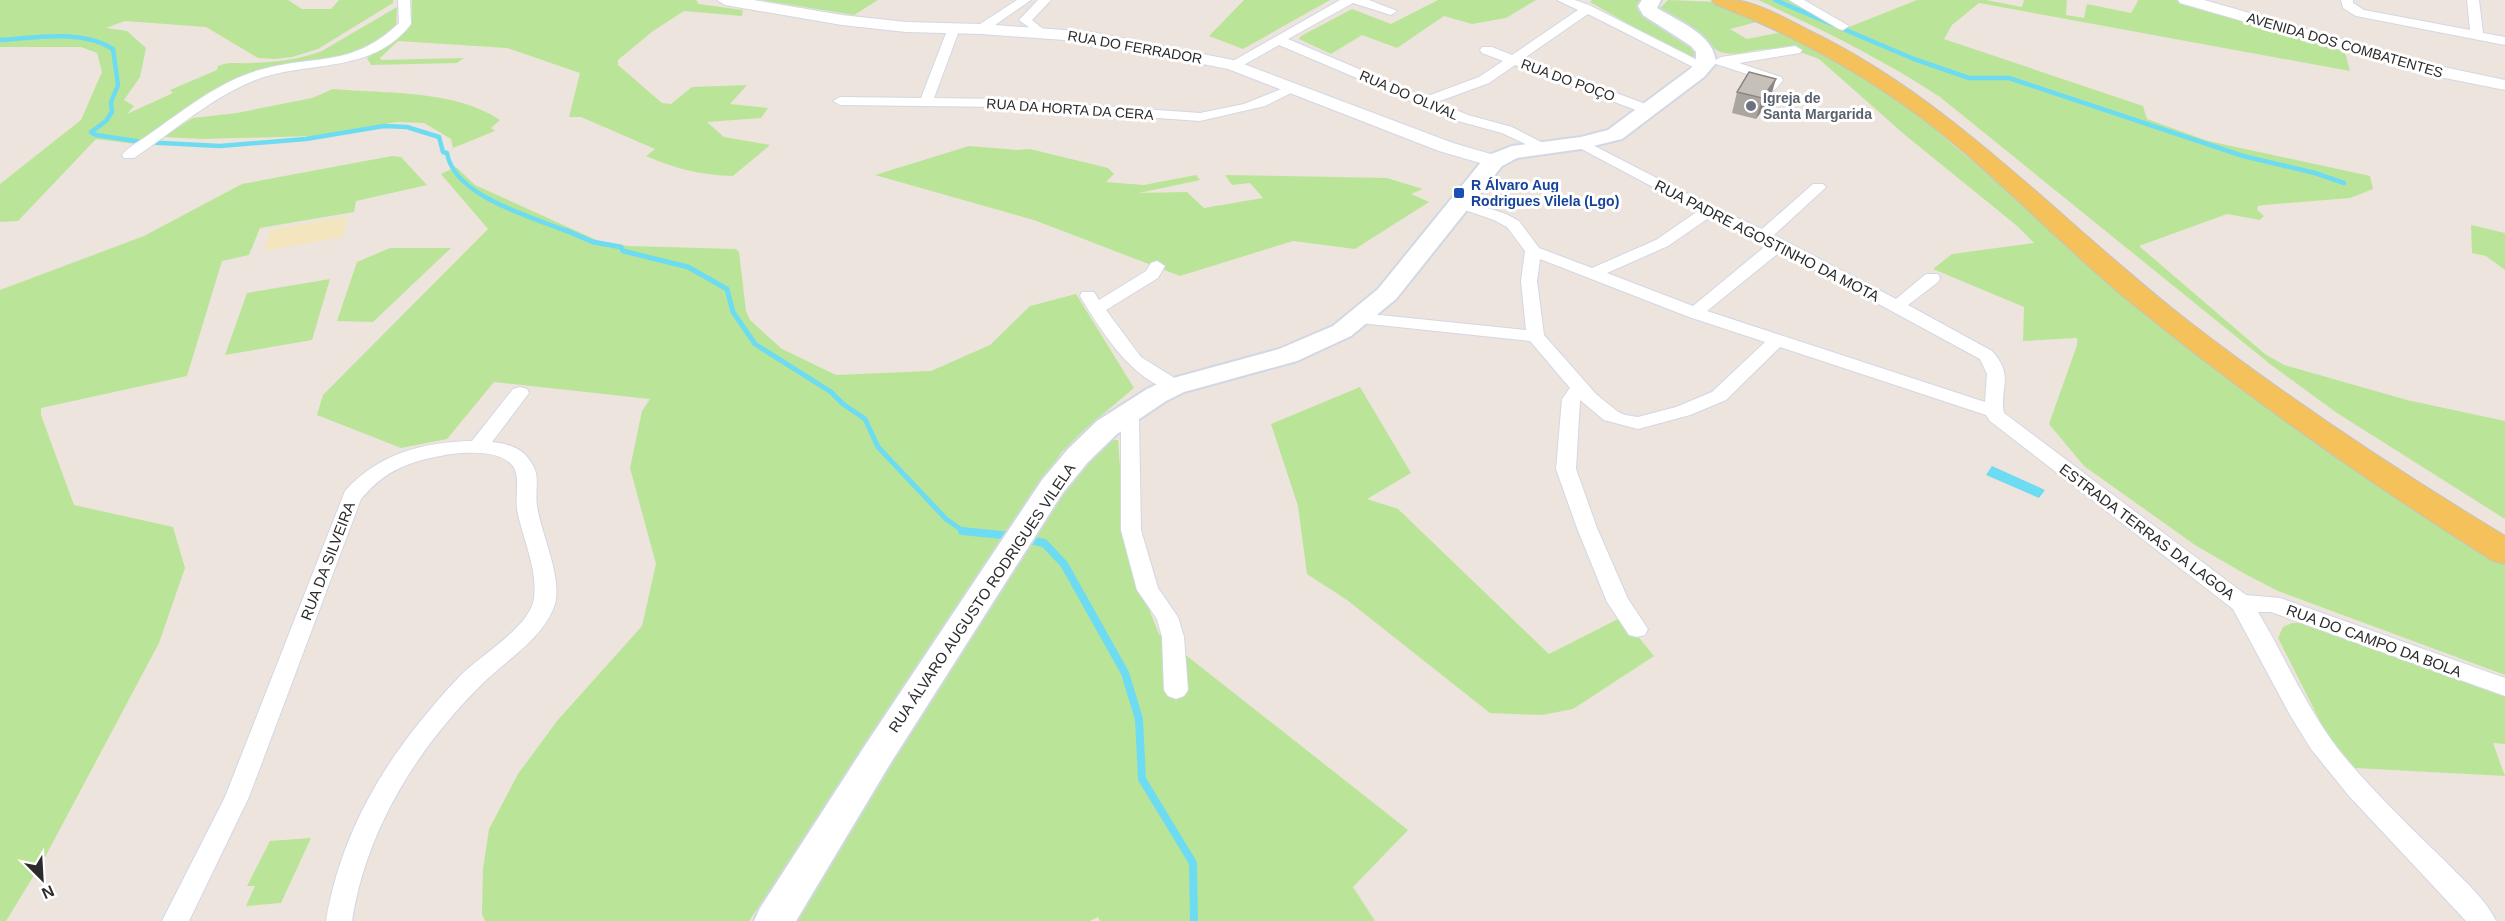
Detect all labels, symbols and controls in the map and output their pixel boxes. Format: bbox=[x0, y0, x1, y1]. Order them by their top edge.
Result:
street label: AVENIDA DOS COMBATENTES bbox=[2245, 9, 2445, 81]
street label: RUA DO FERRADOR bbox=[1067, 27, 1203, 67]
street label: RUA DO POÇO bbox=[1519, 56, 1617, 104]
street label: RUA DO OLIVAL bbox=[1357, 67, 1461, 123]
place label: Igreja de Santa Margarida bbox=[1763, 90, 1872, 122]
street label: RUA DA HORTA DA CERA bbox=[986, 95, 1155, 123]
marker: Igreja de Santa Margarida bbox=[1744, 99, 1758, 113]
street label: RUA PADRE AGOSTINHO DA MOTA bbox=[1652, 176, 1882, 305]
place label: R Álvaro Aug Rodrigues Vilela (Lgo) bbox=[1471, 177, 1619, 209]
marker: R Álvaro Aug Rodrigues Vilela (Lgo) bbox=[1452, 186, 1466, 200]
street label: RUA ÁLVARO AUGUSTO RODRIGUES VILELA bbox=[885, 460, 1078, 736]
street label: ESTRADA TERRAS DA LAGOA bbox=[2056, 460, 2238, 603]
street label: RUA DA SILVEIRA bbox=[297, 499, 358, 623]
street label: RUA DO CAMPO DA BOLA bbox=[2284, 601, 2464, 680]
north arrow bbox=[12, 849, 72, 909]
text: N bbox=[39, 882, 57, 902]

